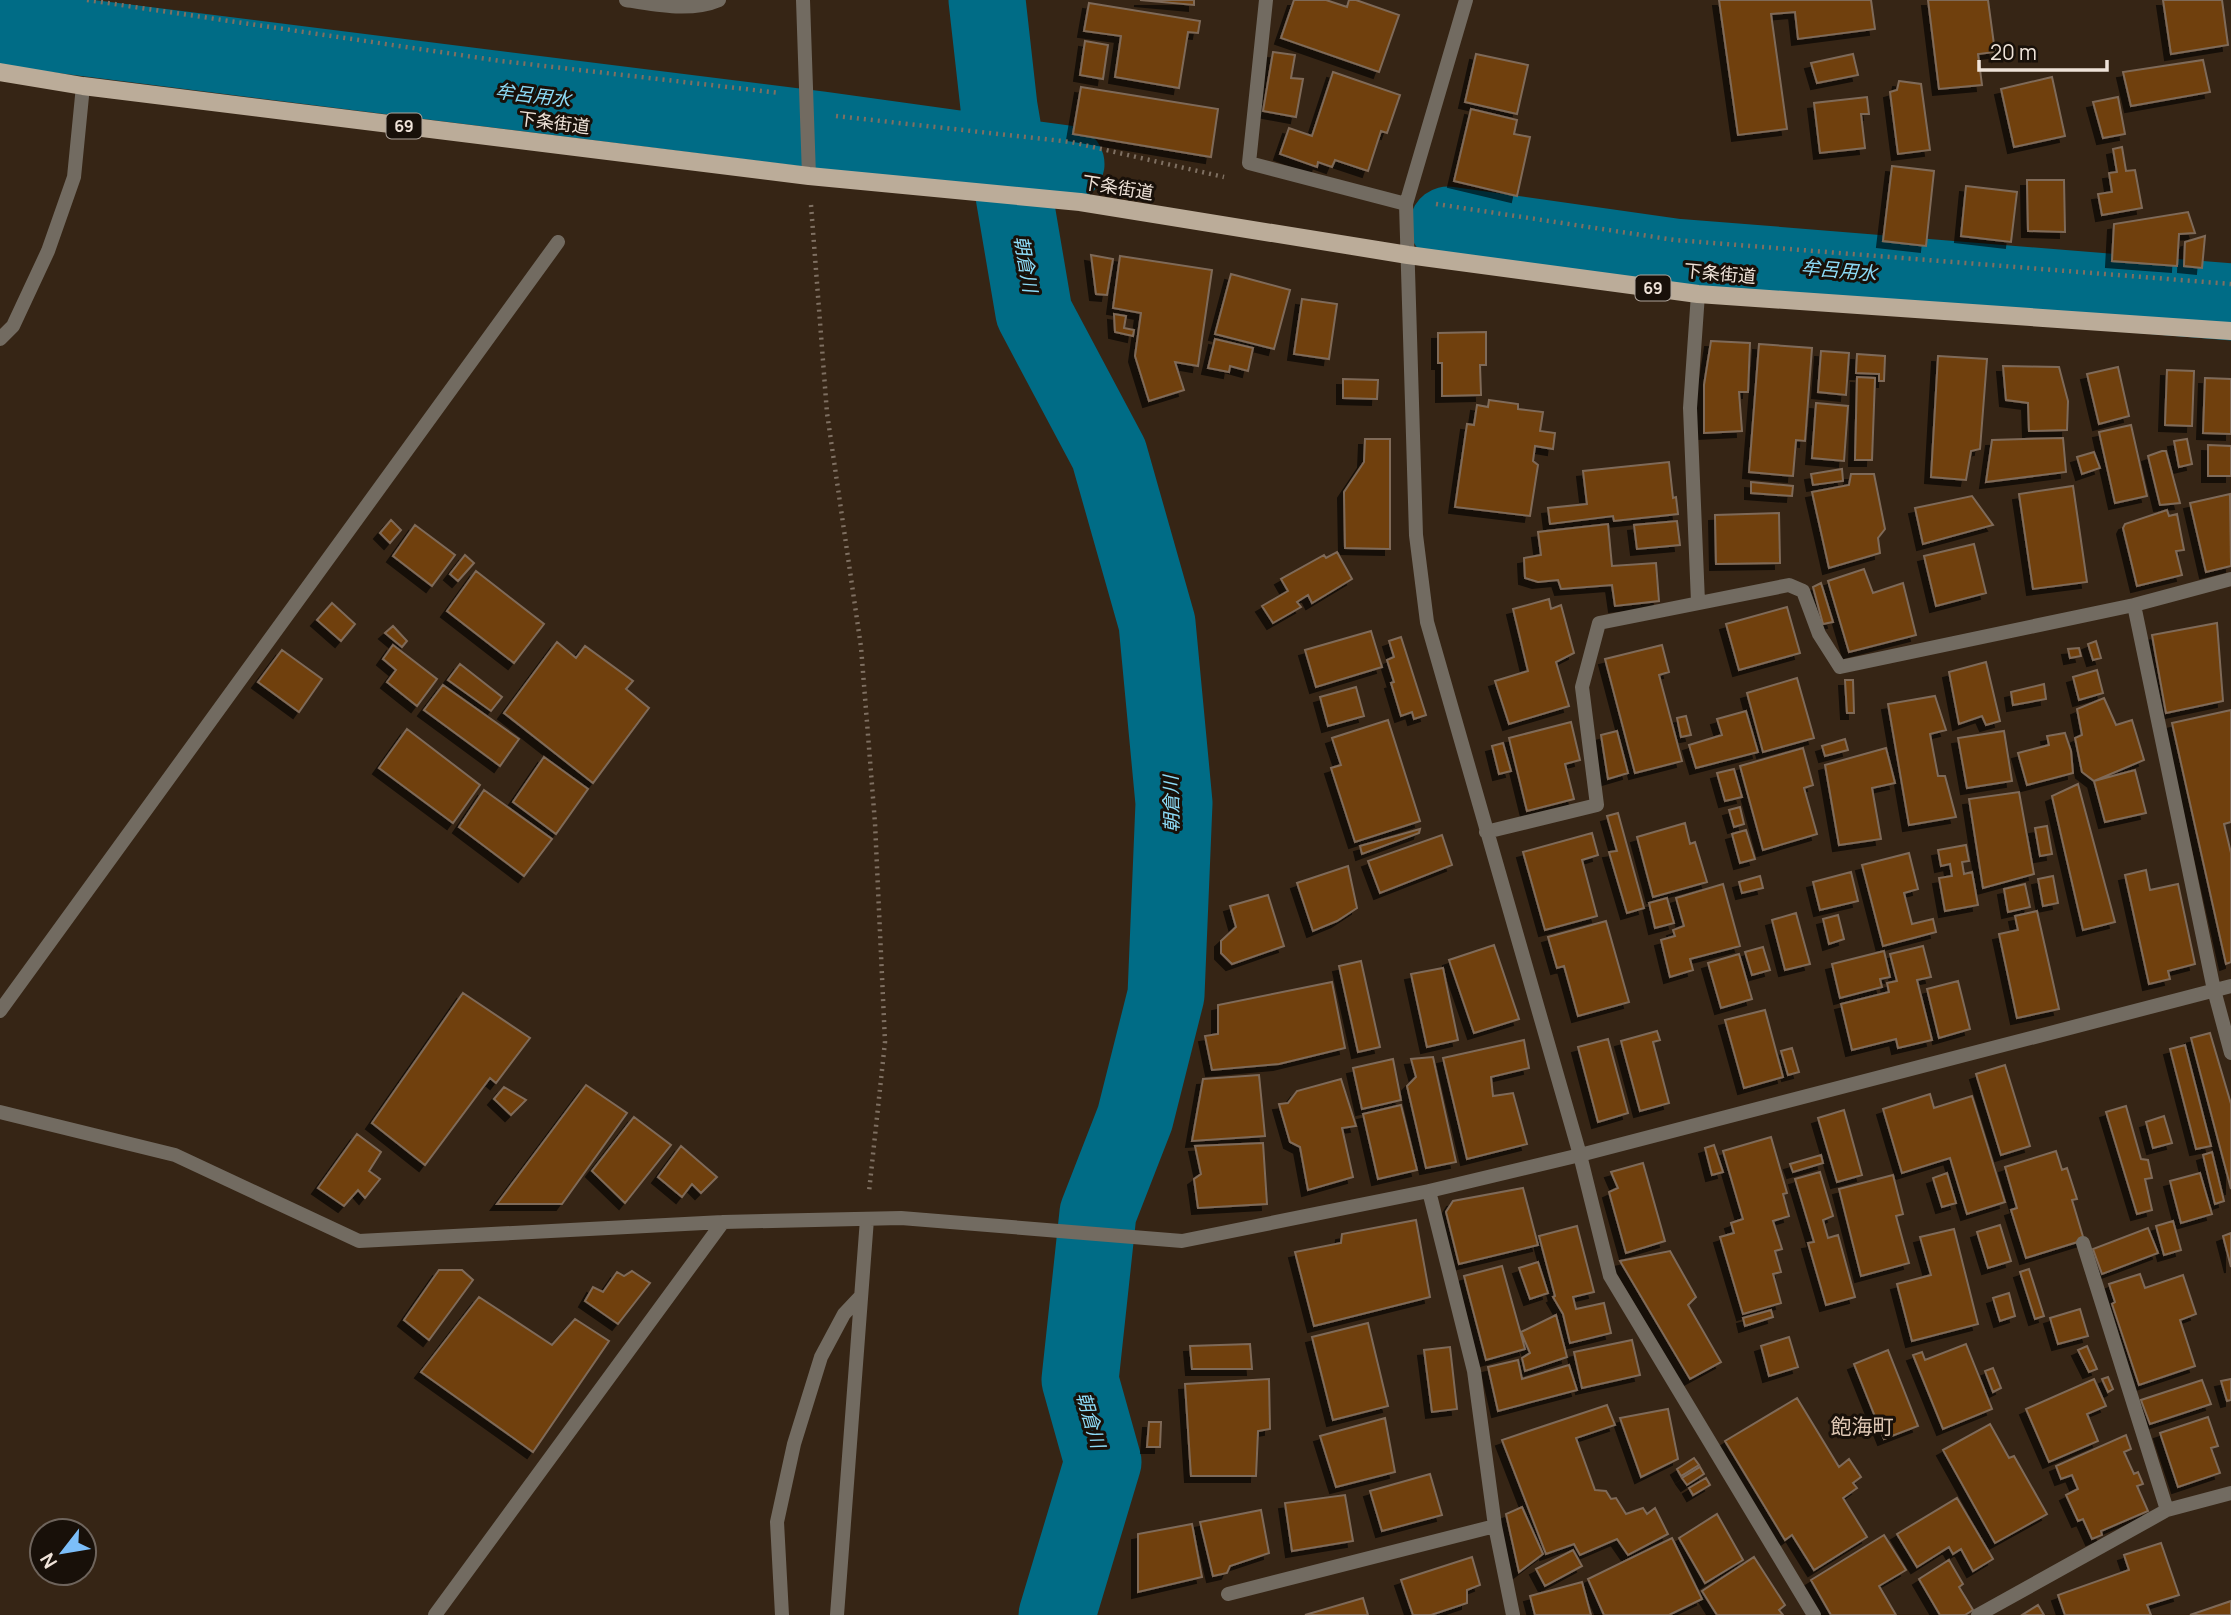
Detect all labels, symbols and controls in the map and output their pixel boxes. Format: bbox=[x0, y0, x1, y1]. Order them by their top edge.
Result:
scale bar bbox=[1979, 28, 2107, 72]
text: 20 m bbox=[1990, 38, 2037, 66]
water label: 牟呂用水 bbox=[494, 77, 574, 113]
street label: 下条街道 bbox=[517, 106, 591, 138]
road number: 69 bbox=[386, 114, 422, 138]
street label: 下条街道 bbox=[1081, 170, 1156, 204]
water label: 朝倉川 bbox=[1008, 234, 1044, 296]
water label: 牟呂用水 bbox=[1800, 254, 1880, 286]
street label: 下条街道 bbox=[1683, 258, 1757, 288]
road number: 69 bbox=[1636, 276, 1670, 300]
water label: 朝倉川 bbox=[1157, 773, 1184, 833]
water label: 朝倉川 bbox=[1071, 1389, 1112, 1453]
district label: 飽海町 bbox=[1831, 1412, 1894, 1440]
north arrow bbox=[28, 1517, 98, 1587]
text: N bbox=[34, 1548, 63, 1573]

